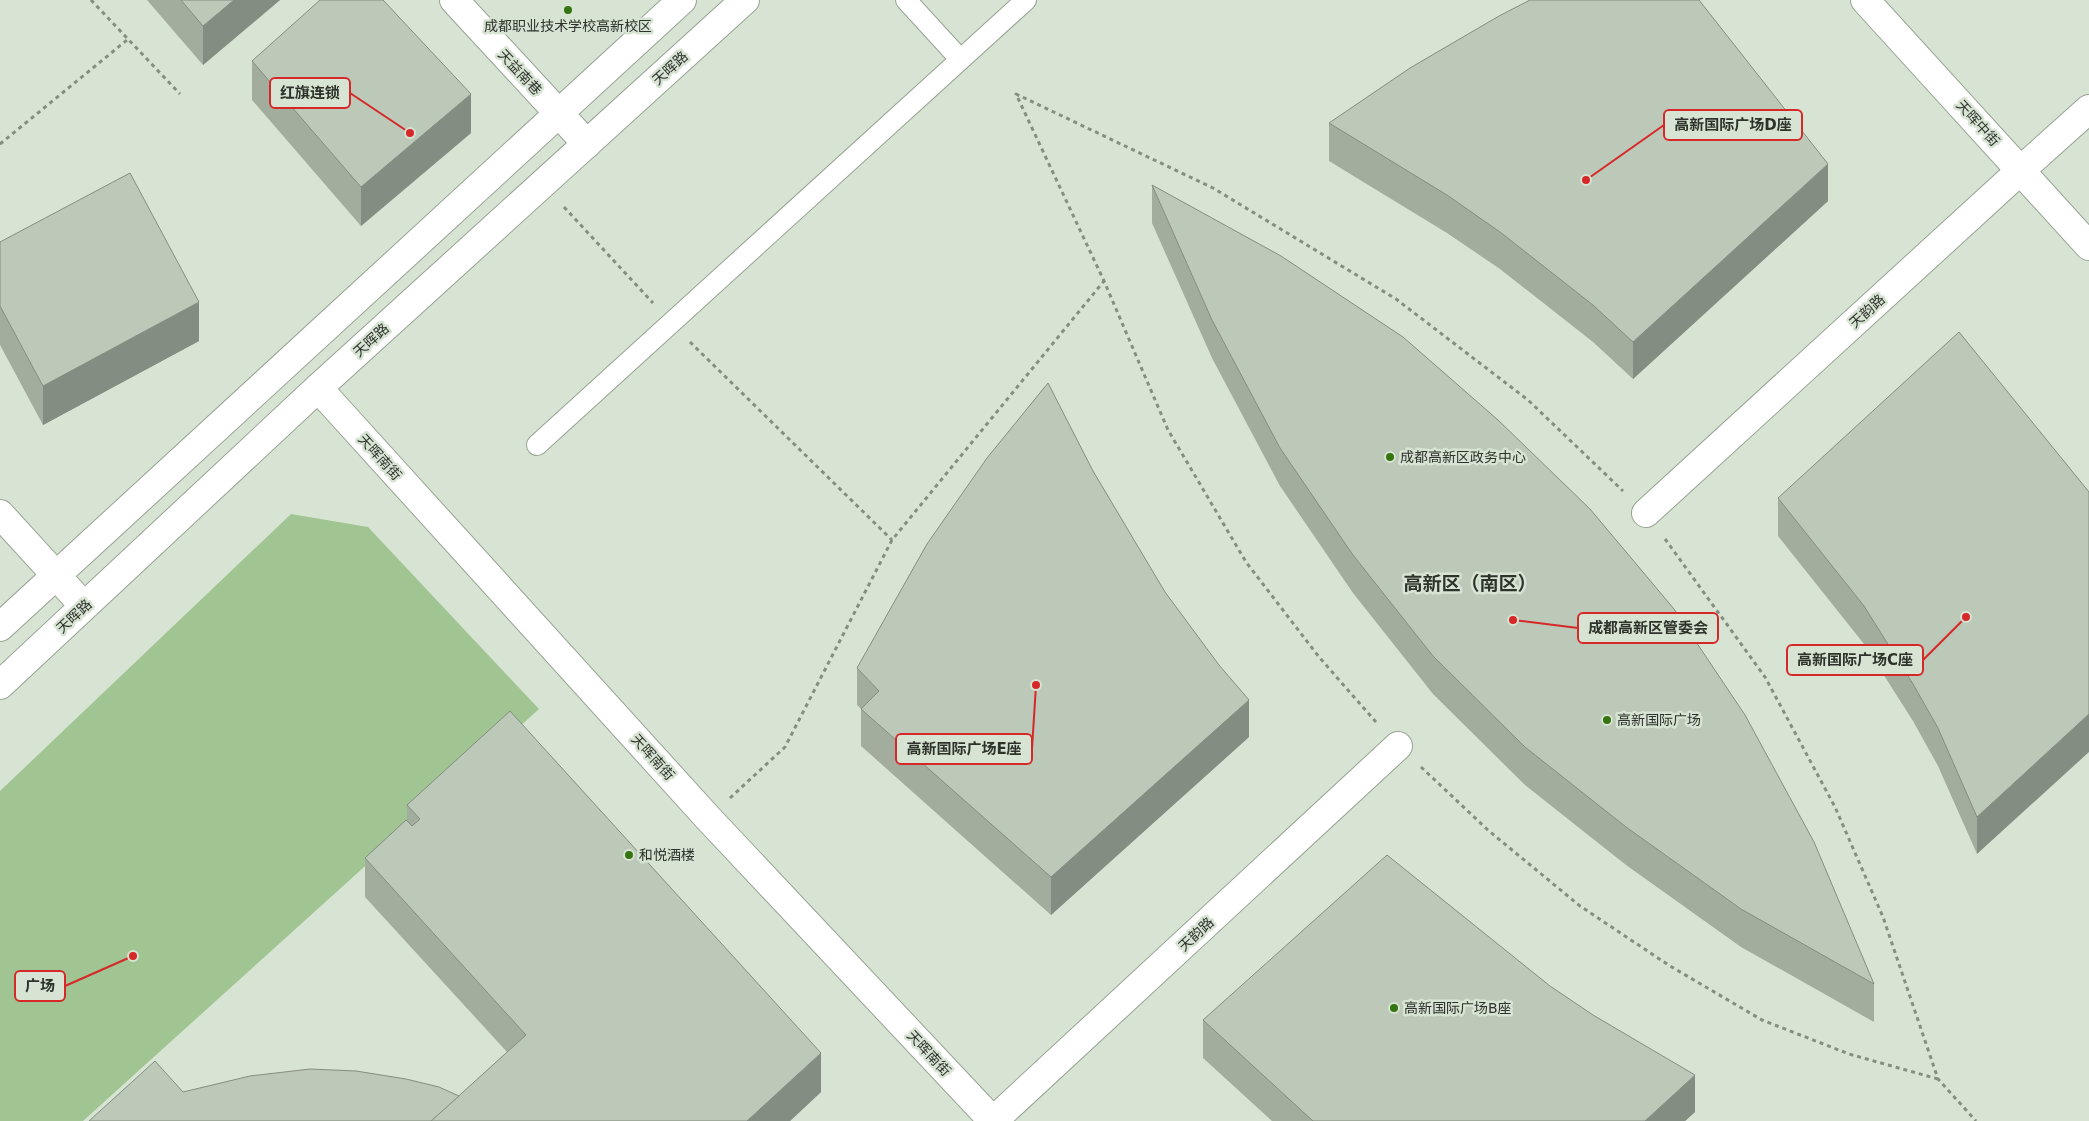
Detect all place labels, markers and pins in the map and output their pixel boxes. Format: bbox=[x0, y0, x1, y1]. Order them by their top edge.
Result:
marker: 成都职业技术学校高新校区 bbox=[562, 4, 574, 16]
place label: 成都职业技术学校高新校区 bbox=[484, 18, 652, 34]
callout: 红旗连锁 bbox=[270, 78, 350, 108]
callout: 高新国际广场D座 bbox=[1664, 110, 1802, 140]
place label: 成都高新区政务中心 bbox=[1400, 449, 1526, 465]
marker: 成都高新区政务中心 bbox=[1384, 451, 1396, 463]
callout: 成都高新区管委会 bbox=[1578, 613, 1718, 643]
callout: 高新国际广场C座 bbox=[1787, 645, 1923, 675]
place label: 高新国际广场 bbox=[1617, 712, 1701, 728]
marker: 高新国际广场 bbox=[1601, 714, 1613, 726]
callout: 高新国际广场E座 bbox=[896, 734, 1032, 764]
place label: 和悦酒楼 bbox=[639, 847, 695, 863]
marker: 和悦酒楼 bbox=[623, 849, 635, 861]
callout: 广场 bbox=[15, 971, 65, 1001]
place label: 高新国际广场B座 bbox=[1404, 1000, 1512, 1016]
marker: 高新国际广场B座 bbox=[1388, 1002, 1400, 1014]

